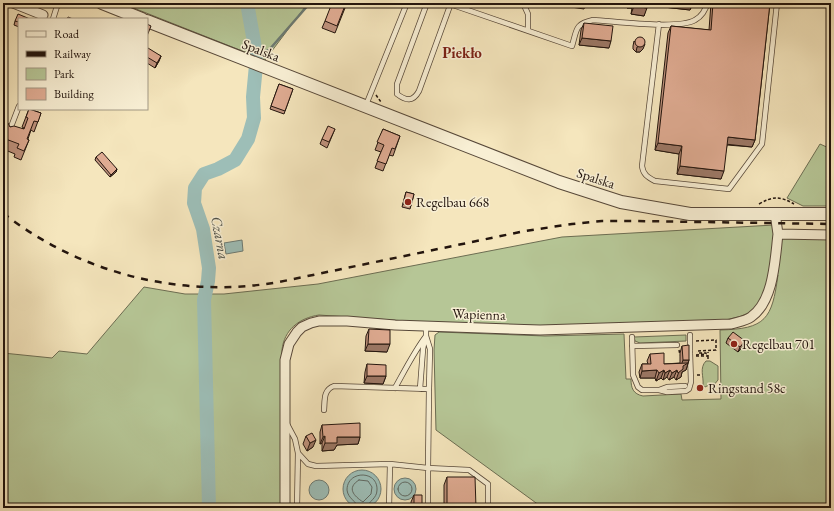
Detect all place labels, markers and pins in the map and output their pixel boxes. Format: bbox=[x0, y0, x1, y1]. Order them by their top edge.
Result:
place label: Regelbau 668 bbox=[416, 193, 489, 211]
marker: Regelbau 668 bbox=[403, 197, 413, 207]
place label: Regelbau 701 bbox=[742, 335, 815, 353]
marker: Regelbau 701 bbox=[729, 339, 739, 349]
place label: Ringstand 58c bbox=[708, 379, 786, 397]
marker: Ringstand 58c bbox=[695, 383, 705, 393]

